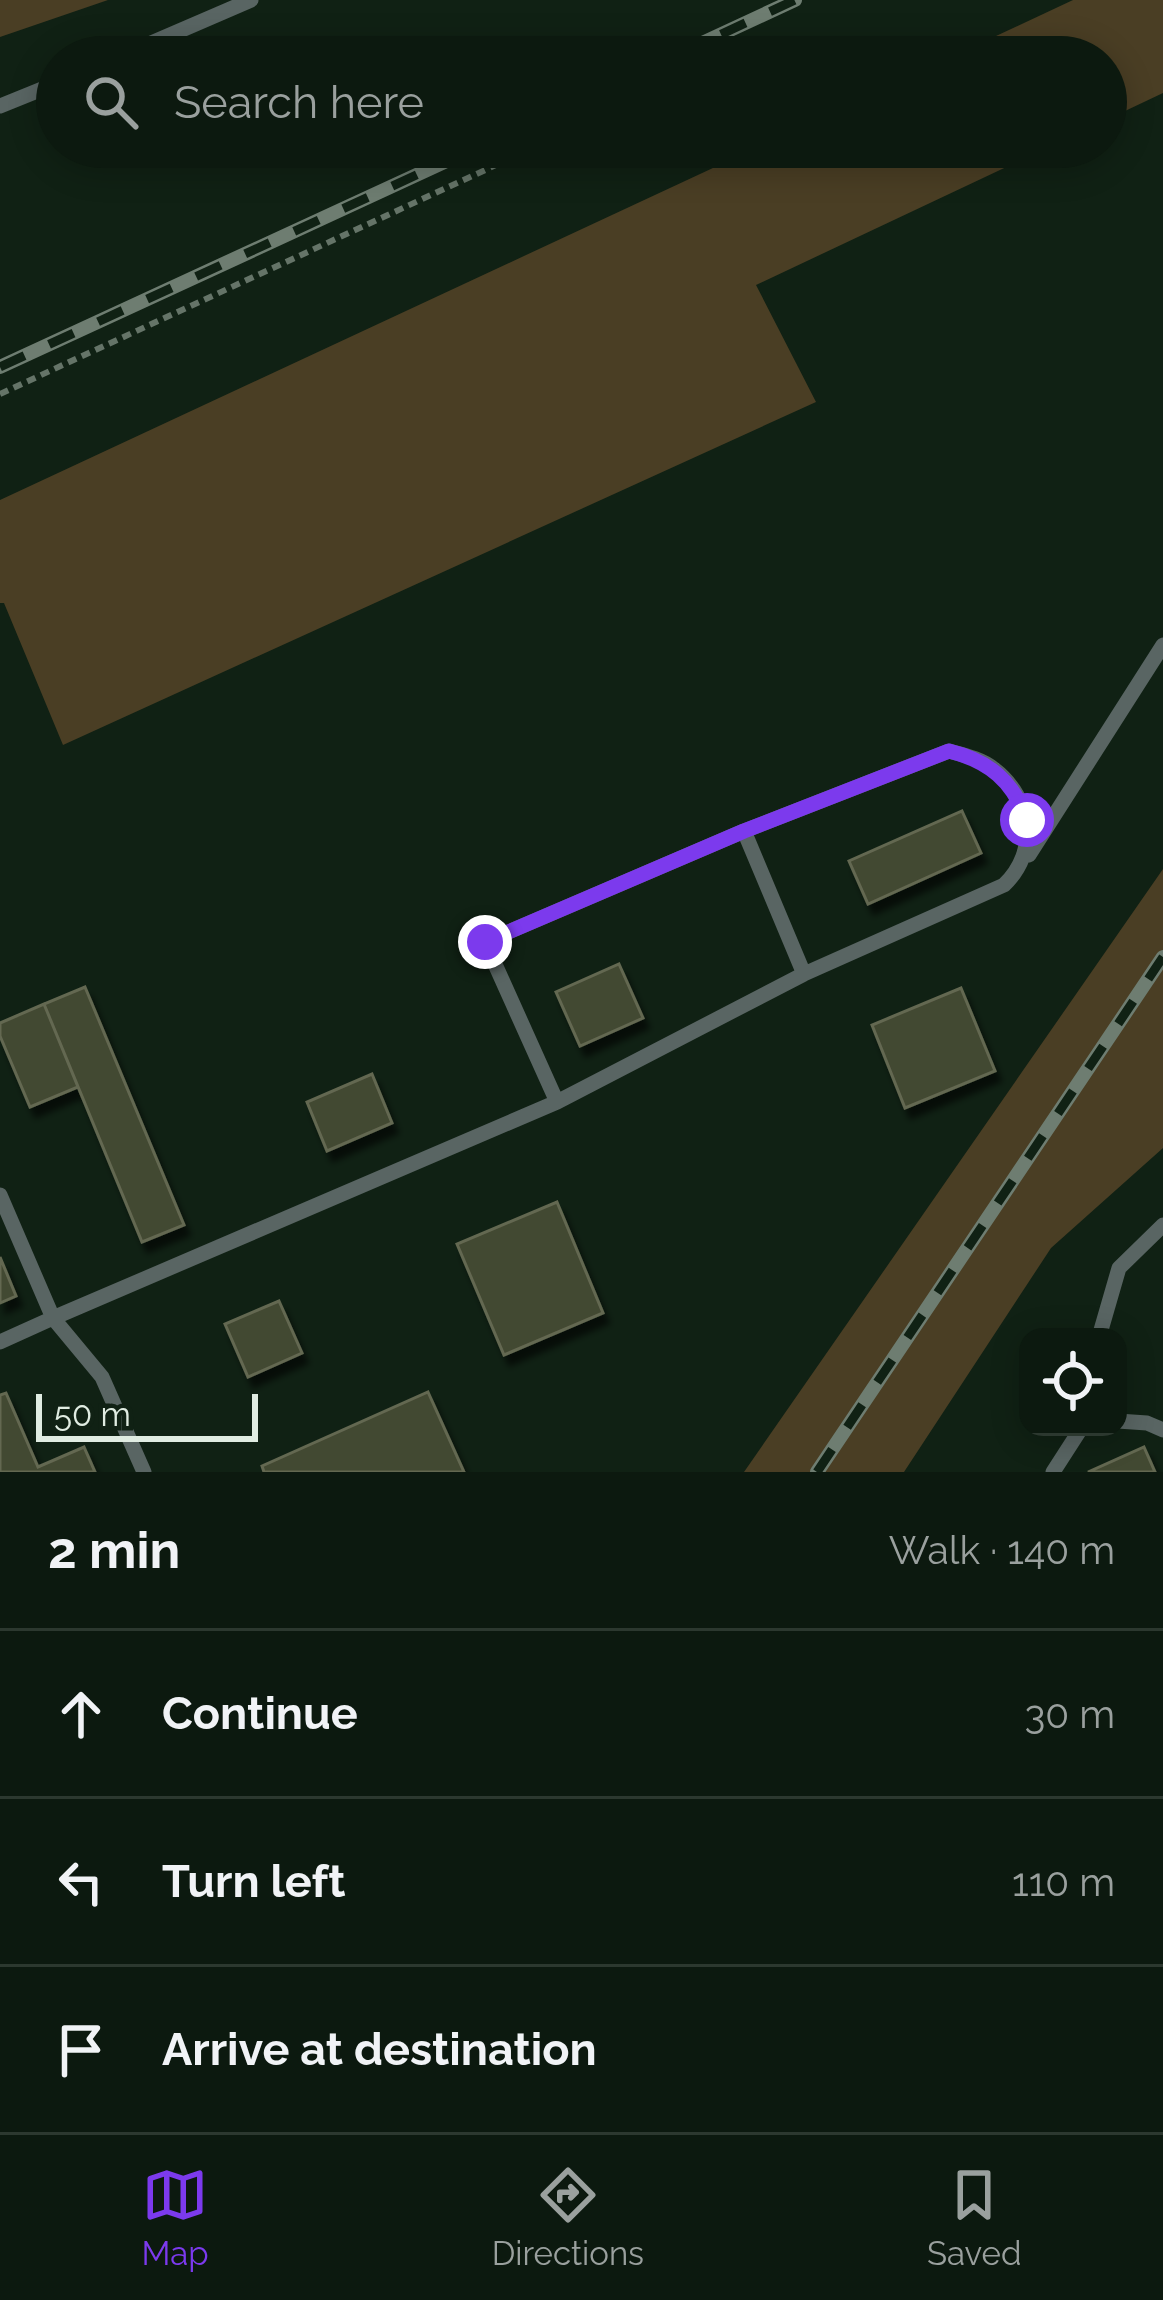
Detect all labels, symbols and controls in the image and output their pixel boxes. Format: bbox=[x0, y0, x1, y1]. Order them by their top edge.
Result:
search box bbox=[36, 36, 1127, 168]
icon: search bbox=[78, 69, 144, 135]
text: Search here bbox=[174, 76, 424, 129]
route start bbox=[1000, 793, 1054, 847]
route end bbox=[458, 915, 512, 969]
map controls bbox=[1019, 1328, 1127, 1436]
button: locate bbox=[1019, 1328, 1127, 1436]
scale bar bbox=[36, 1388, 258, 1441]
text: 50 m bbox=[54, 1395, 131, 1434]
text: 2 min bbox=[48, 1520, 180, 1580]
text: Walk · 140 m bbox=[889, 1527, 1115, 1573]
icon: ahead bbox=[48, 1681, 114, 1747]
text: Continue bbox=[162, 1687, 358, 1740]
text: 30 m bbox=[1025, 1691, 1115, 1737]
icon: left bbox=[48, 1849, 114, 1915]
text: Turn left bbox=[162, 1855, 345, 1908]
text: 110 m bbox=[1012, 1859, 1115, 1905]
icon: arrive bbox=[48, 2017, 114, 2083]
text: Arrive at destination bbox=[162, 2023, 597, 2076]
tab: Map bbox=[142, 2162, 209, 2273]
tab: Directions bbox=[492, 2162, 644, 2273]
tab: Saved bbox=[927, 2162, 1021, 2273]

